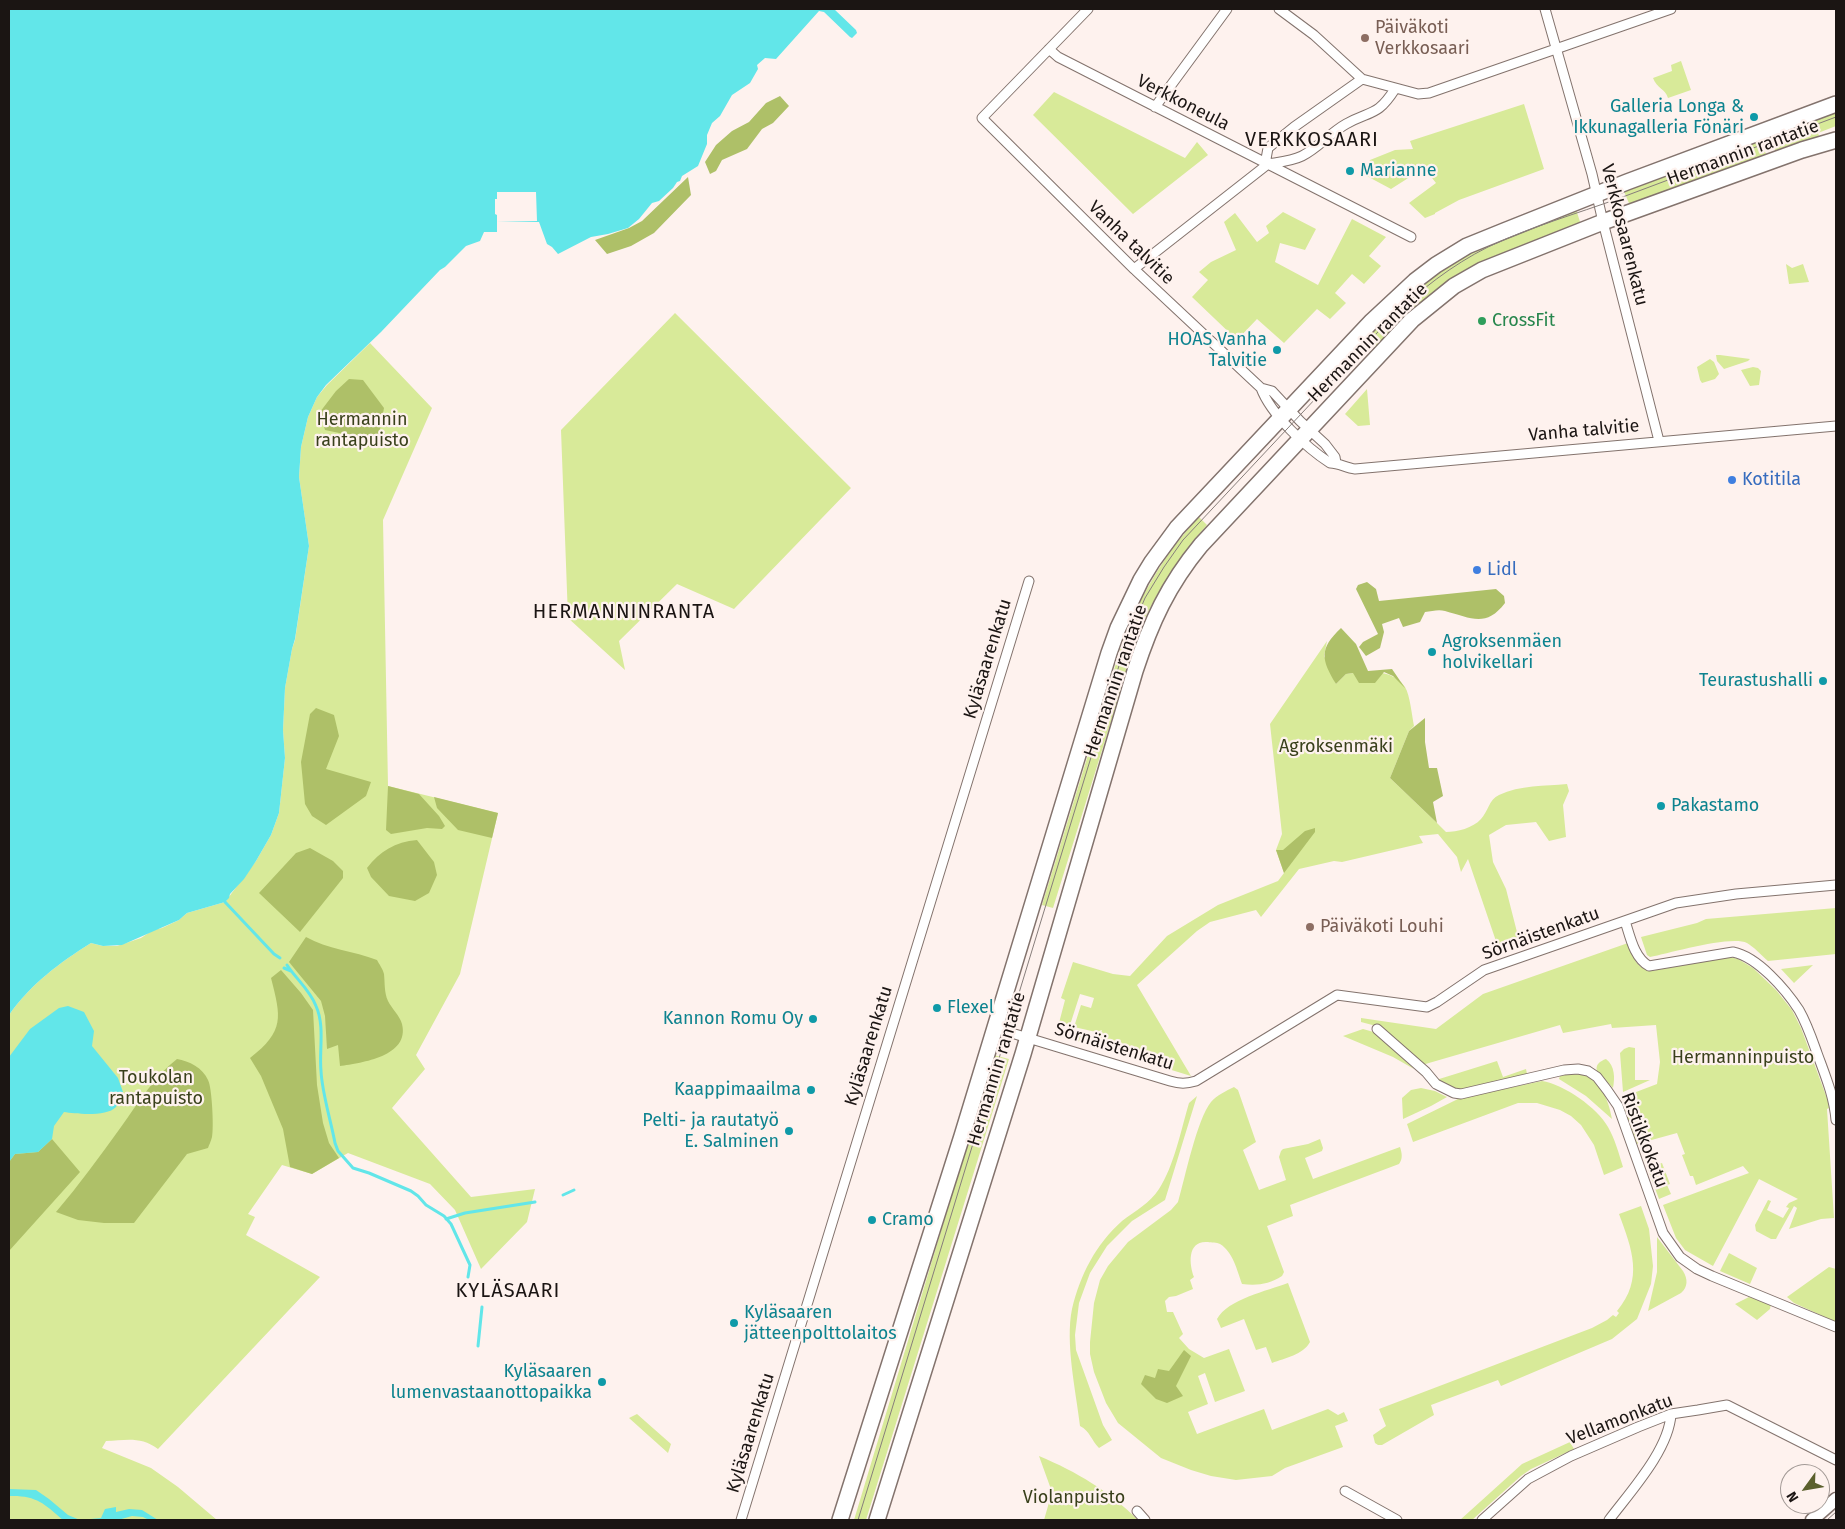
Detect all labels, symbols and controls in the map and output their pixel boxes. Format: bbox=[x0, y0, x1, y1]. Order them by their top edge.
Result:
place label: Päiväkoti Verkkosaari bbox=[1375, 17, 1470, 59]
marker: Päiväkoti Verkkosaari bbox=[1359, 32, 1371, 44]
street label: Verkkoneula bbox=[1133, 70, 1233, 136]
place label: Galleria Longa & Ikkunagalleria Fönäri bbox=[1573, 96, 1744, 138]
marker: Galleria Longa & Ikkunagalleria Fönäri bbox=[1748, 111, 1760, 123]
street label: Hermannin rantatie bbox=[1664, 116, 1822, 190]
district label: VERKKOSAARI bbox=[1244, 128, 1380, 152]
place label: Marianne bbox=[1360, 160, 1437, 182]
street label: Verkkosaarenkatu bbox=[1596, 162, 1652, 308]
marker: Marianne bbox=[1344, 165, 1356, 177]
street label: Vanha talvitie bbox=[1084, 197, 1178, 289]
street label: Hermannin rantatie bbox=[1304, 279, 1432, 407]
place label: CrossFit bbox=[1492, 310, 1555, 332]
marker: CrossFit bbox=[1476, 315, 1488, 327]
place label: HOAS Vanha Talvitie bbox=[1168, 329, 1267, 372]
marker: HOAS Vanha Talvitie bbox=[1271, 344, 1283, 356]
park label: Hermannin rantapuisto bbox=[315, 409, 409, 452]
street label: Vanha talvitie bbox=[1528, 415, 1640, 447]
place label: Kotitila bbox=[1742, 469, 1801, 491]
marker: Kotitila bbox=[1726, 474, 1738, 486]
place label: Lidl bbox=[1487, 559, 1517, 581]
marker: Lidl bbox=[1471, 564, 1483, 576]
street label: Kyläsaarenkatu bbox=[960, 596, 1016, 722]
district label: HERMANNINRANTA bbox=[531, 600, 717, 624]
street label: Hermannin rantatie bbox=[1080, 602, 1152, 760]
place label: Agroksenmäen holvikellari bbox=[1442, 631, 1562, 674]
marker: Agroksenmäen holvikellari bbox=[1426, 646, 1438, 658]
place label: Teurastushalli bbox=[1699, 670, 1813, 692]
marker: Teurastushalli bbox=[1817, 675, 1829, 687]
park label: Agroksenmäki bbox=[1279, 736, 1393, 758]
place label: Pakastamo bbox=[1671, 795, 1759, 817]
marker: Pakastamo bbox=[1655, 800, 1667, 812]
street label: Sörnäistenkatu bbox=[1479, 903, 1603, 965]
place label: Päiväkoti Louhi bbox=[1320, 916, 1444, 938]
marker: Päiväkoti Louhi bbox=[1304, 921, 1316, 933]
street label: Kyläsaarenkatu bbox=[841, 983, 897, 1109]
street label: Hermannin rantatie bbox=[963, 989, 1031, 1149]
place label: Flexel bbox=[947, 997, 994, 1019]
marker: Flexel bbox=[931, 1002, 943, 1014]
place label: Kannon Romu Oy bbox=[663, 1008, 803, 1030]
marker: Kannon Romu Oy bbox=[807, 1013, 819, 1025]
street label: Sörnäistenkatu bbox=[1052, 1019, 1176, 1075]
park label: Hermanninpuisto bbox=[1672, 1047, 1814, 1069]
park label: Toukolan rantapuisto bbox=[109, 1067, 203, 1110]
place label: Kaappimaailma bbox=[674, 1079, 801, 1101]
marker: Kaappimaailma bbox=[805, 1084, 817, 1096]
street label: Ristikkokatu bbox=[1616, 1089, 1672, 1191]
place label: Pelti- ja rautatyö E. Salminen bbox=[642, 1110, 779, 1152]
marker: Pelti- ja rautatyö E. Salminen bbox=[783, 1125, 795, 1137]
place label: Cramo bbox=[882, 1209, 934, 1231]
marker: Cramo bbox=[866, 1214, 878, 1226]
district label: KYLÄSAARI bbox=[454, 1279, 562, 1303]
place label: Kyläsaaren jätteenpolttolaitos bbox=[744, 1302, 897, 1345]
marker: Kyläsaaren jätteenpolttolaitos bbox=[728, 1317, 740, 1329]
place label: Kyläsaaren lumenvastaanottopaikka bbox=[391, 1361, 592, 1404]
street label: Kyläsaarenkatu bbox=[723, 1370, 779, 1496]
marker: Kyläsaaren lumenvastaanottopaikka bbox=[596, 1376, 608, 1388]
street label: Vellamonkatu bbox=[1564, 1390, 1676, 1450]
north arrow bbox=[1780, 1464, 1830, 1514]
park label: Violanpuisto bbox=[1023, 1487, 1125, 1509]
text: N bbox=[1783, 1488, 1802, 1505]

